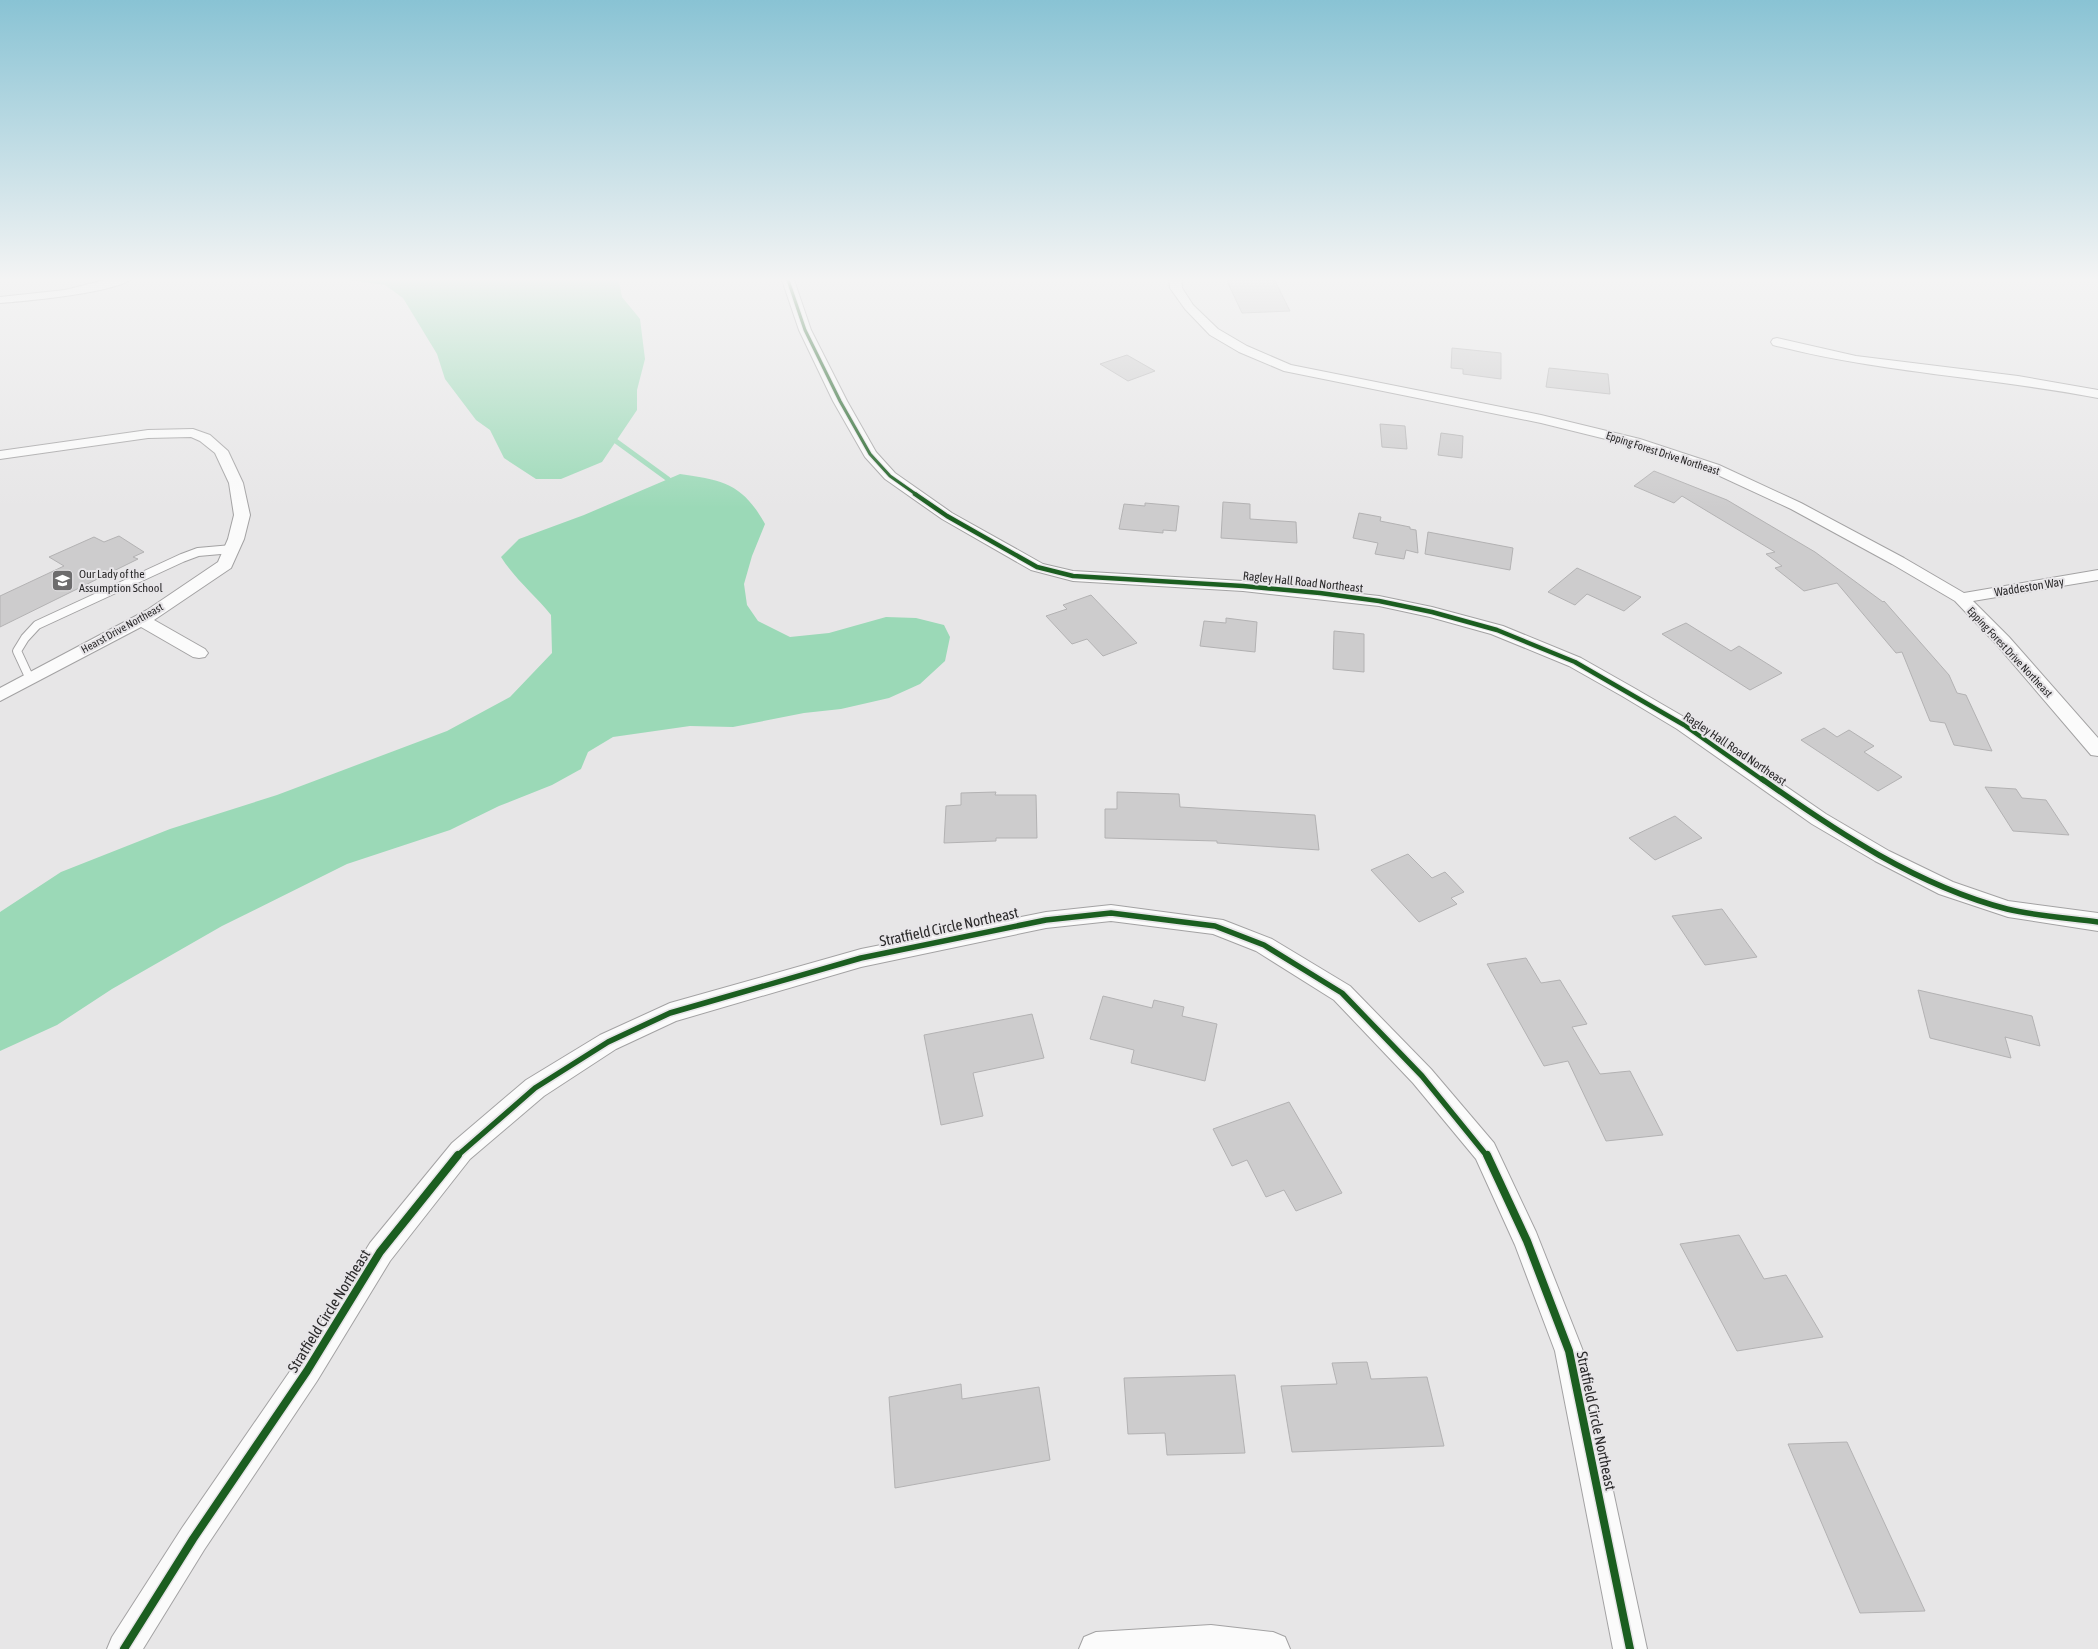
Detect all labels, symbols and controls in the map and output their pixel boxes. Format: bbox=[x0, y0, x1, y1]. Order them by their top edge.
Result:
street label: Epping Forest Drive Northeast bbox=[1605, 429, 1721, 477]
place label: Our Lady of the Assumption School bbox=[79, 567, 163, 595]
school or university icon: Our Lady of the Assumption School bbox=[51, 569, 75, 593]
street label: Ragley Hall Road Northeast bbox=[1242, 569, 1364, 595]
street label: Waddeston Way bbox=[1993, 575, 2065, 599]
street label: Hearst Drive Northeast bbox=[79, 601, 165, 655]
street label: Epping Forest Drive Northeast bbox=[1965, 604, 2055, 700]
street label: Ragley Hall Road Northeast bbox=[1681, 709, 1790, 789]
street label: Stratfield Circle Northeast bbox=[878, 903, 1020, 950]
street label: Stratfield Circle Northeast bbox=[284, 1246, 373, 1375]
street label: Stratfield Circle Northeast bbox=[1573, 1350, 1620, 1492]

